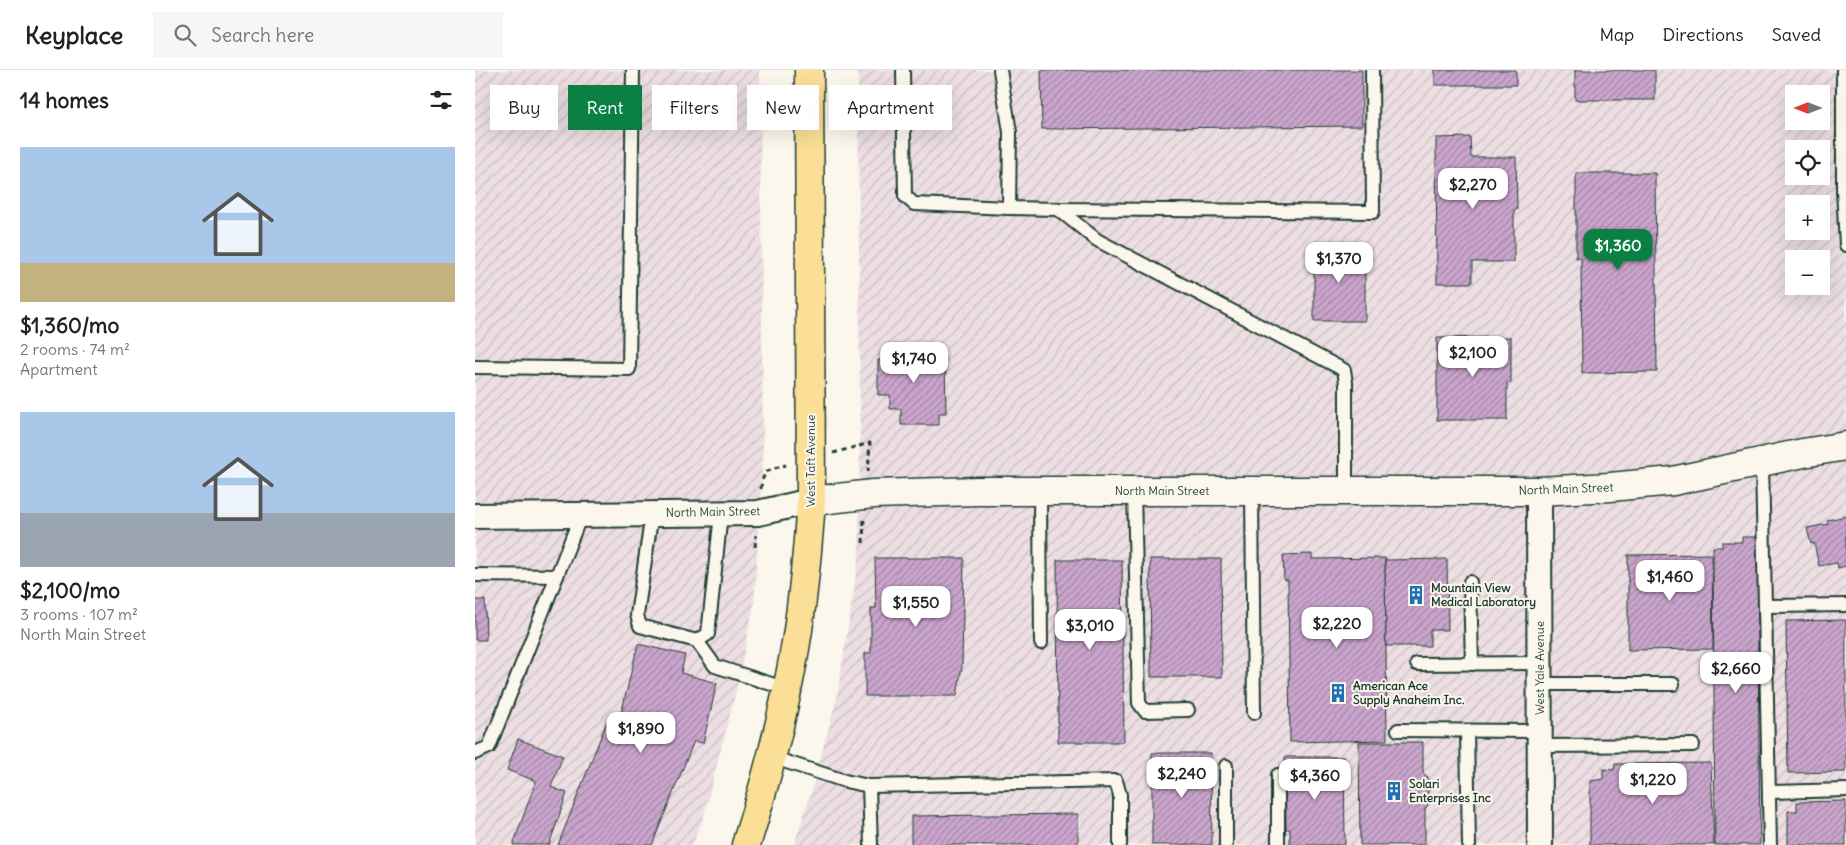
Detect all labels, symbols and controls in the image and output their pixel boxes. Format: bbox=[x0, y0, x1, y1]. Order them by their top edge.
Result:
search box bbox=[153, 12, 503, 57]
text: Keyplace bbox=[25, 20, 123, 50]
icon: search bbox=[171, 21, 199, 49]
text: Search here bbox=[211, 23, 314, 47]
text: Map bbox=[1599, 23, 1634, 46]
text: Directions bbox=[1662, 23, 1744, 46]
text: Saved bbox=[1772, 23, 1821, 46]
chip: Buy bbox=[490, 85, 558, 130]
chip: Rent bbox=[568, 85, 642, 130]
chip: Filters bbox=[652, 85, 737, 130]
chip: New bbox=[747, 85, 819, 130]
chip: Apartment bbox=[829, 85, 952, 130]
north arrow bbox=[1785, 85, 1830, 130]
map controls bbox=[1785, 85, 1830, 295]
icon: filters bbox=[427, 86, 455, 114]
text: 14 homes bbox=[20, 87, 109, 114]
button: locate bbox=[1785, 140, 1830, 185]
pin: $2,270 bbox=[1432, 168, 1514, 210]
text: $2,270 bbox=[1449, 174, 1497, 194]
icon: home bbox=[193, 179, 283, 269]
button: + bbox=[1785, 195, 1830, 240]
pin: $1,360 bbox=[1577, 228, 1659, 271]
text: $1,360 bbox=[1594, 235, 1642, 255]
pin: $1,370 bbox=[1298, 242, 1380, 284]
text: $1,370 bbox=[1316, 248, 1362, 268]
button: − bbox=[1785, 250, 1830, 295]
text: $1,360/mo bbox=[20, 312, 119, 339]
pin: $2,100 bbox=[1432, 336, 1514, 378]
text: 2 rooms · 74 m² bbox=[20, 339, 130, 359]
pin: $1,740 bbox=[873, 342, 955, 384]
text: $2,100 bbox=[1449, 342, 1497, 362]
text: $1,740 bbox=[891, 348, 937, 368]
text: Apartment bbox=[20, 359, 98, 379]
street label: West Taft Avenue bbox=[803, 415, 818, 507]
icon: home bbox=[193, 444, 283, 534]
street label: North Main Street bbox=[1518, 479, 1614, 498]
street label: North Main Street bbox=[1115, 483, 1209, 498]
street label: North Main Street bbox=[666, 503, 760, 520]
pin: $1,460 bbox=[1629, 560, 1711, 602]
text: $1,460 bbox=[1646, 566, 1694, 586]
text: $2,100/mo bbox=[20, 577, 120, 604]
place label: Mountain View Medical Laboratory bbox=[1431, 580, 1536, 610]
building icon: Mountain View Medical Laboratory bbox=[1405, 584, 1427, 606]
pin: $1,550 bbox=[875, 586, 957, 628]
text: $1,550 bbox=[892, 592, 940, 612]
text: 3 rooms · 107 m² bbox=[20, 604, 138, 624]
pin: $2,220 bbox=[1296, 606, 1378, 649]
pin: $3,010 bbox=[1049, 608, 1131, 651]
text: $2,220 bbox=[1312, 613, 1362, 633]
text: $3,010 bbox=[1066, 615, 1114, 635]
street label: West Yale Avenue bbox=[1532, 621, 1547, 715]
text: North Main Street bbox=[20, 624, 146, 644]
pin: $2,660 bbox=[1695, 652, 1777, 694]
text: $2,660 bbox=[1711, 658, 1761, 678]
place label: American Ace Supply Anaheim Inc. bbox=[1353, 678, 1465, 708]
building icon: American Ace Supply Anaheim Inc. bbox=[1327, 682, 1349, 704]
pin: $1,890 bbox=[600, 712, 682, 754]
text: $1,890 bbox=[617, 718, 665, 738]
pin: $2,240 bbox=[1141, 756, 1223, 799]
pin: $4,360 bbox=[1274, 758, 1356, 801]
pin: $1,220 bbox=[1612, 762, 1694, 805]
text: $2,240 bbox=[1157, 763, 1207, 783]
text: $4,360 bbox=[1290, 765, 1340, 785]
text: $1,220 bbox=[1630, 769, 1676, 789]
place label: Solari Enterprises Inc bbox=[1409, 776, 1491, 806]
building icon: Solari Enterprises Inc bbox=[1383, 780, 1405, 802]

